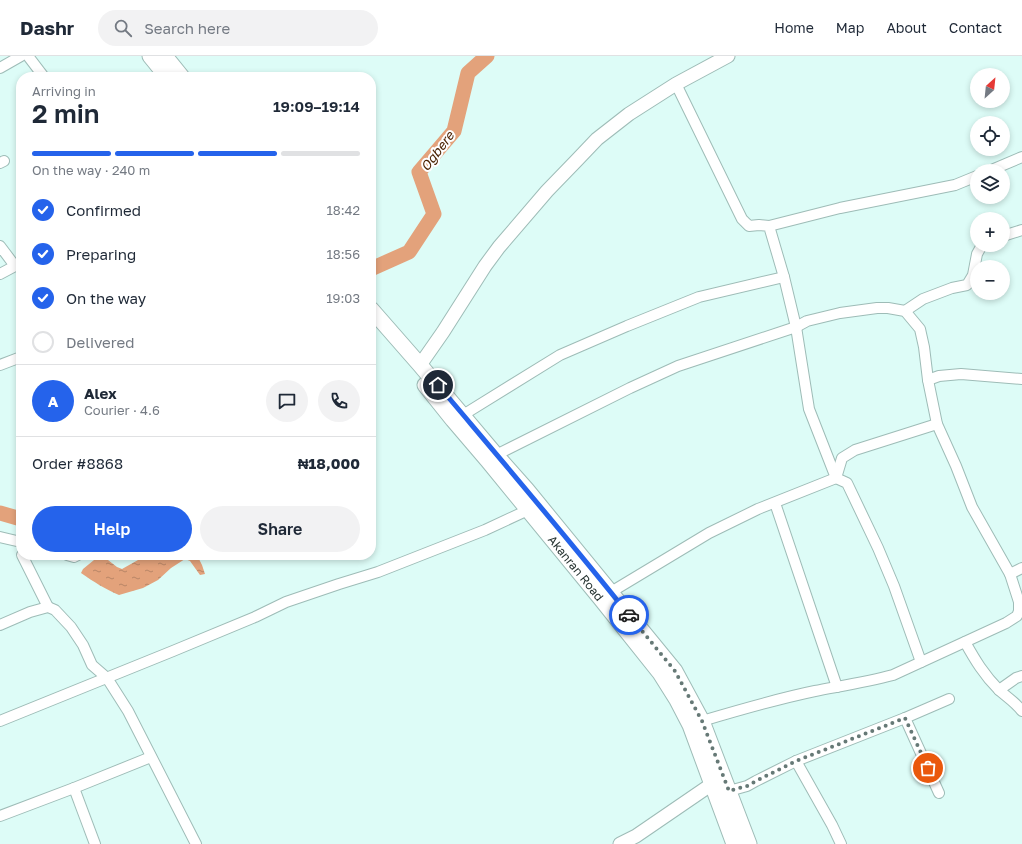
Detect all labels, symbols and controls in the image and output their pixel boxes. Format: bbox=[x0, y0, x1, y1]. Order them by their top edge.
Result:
search box bbox=[98, 10, 378, 46]
text: Dashr bbox=[20, 16, 74, 39]
icon: search bbox=[112, 17, 134, 39]
text: Search here bbox=[144, 19, 230, 37]
text: Home bbox=[774, 19, 814, 36]
text: Map bbox=[836, 19, 864, 36]
text: About bbox=[886, 19, 927, 36]
text: Contact bbox=[949, 19, 1002, 36]
north arrow bbox=[970, 68, 1010, 108]
map controls bbox=[970, 68, 1010, 300]
text: Arriving in bbox=[32, 83, 96, 99]
text: 19:09–19:14 bbox=[273, 97, 360, 115]
text: 2 min bbox=[32, 98, 100, 129]
button: locate bbox=[970, 116, 1010, 156]
water label: Ogbere bbox=[417, 127, 458, 174]
text: On the way · 240 m bbox=[32, 162, 150, 178]
button: layers bbox=[970, 164, 1010, 204]
icon: check bbox=[32, 199, 54, 221]
text: Confirmed bbox=[66, 201, 141, 219]
text: 18:42 bbox=[326, 202, 360, 218]
button: + bbox=[970, 212, 1010, 252]
icon: check bbox=[32, 243, 54, 265]
text: Preparing bbox=[66, 245, 136, 263]
text: 18:56 bbox=[326, 246, 360, 262]
button: − bbox=[970, 260, 1010, 300]
icon: check bbox=[32, 287, 54, 309]
text: On the way bbox=[66, 289, 146, 307]
text: 19:03 bbox=[326, 290, 360, 306]
text: Delivered bbox=[66, 333, 134, 351]
pin bbox=[421, 368, 455, 402]
icon: home bbox=[427, 374, 449, 396]
button: chat bbox=[266, 380, 308, 422]
button: phone bbox=[318, 380, 360, 422]
text: Alex bbox=[84, 384, 117, 402]
text: A bbox=[48, 392, 58, 410]
text: Courier · 4.6 bbox=[84, 402, 160, 418]
text: Order #8868 bbox=[32, 454, 123, 472]
text: ₦18,000 bbox=[298, 454, 360, 472]
button: Help bbox=[32, 506, 192, 552]
button: Share bbox=[200, 506, 360, 552]
street label: Akanran Road bbox=[545, 532, 607, 604]
courier bbox=[609, 595, 649, 635]
icon: car bbox=[618, 604, 640, 626]
pin bbox=[911, 751, 945, 785]
icon: bag bbox=[917, 757, 939, 779]

